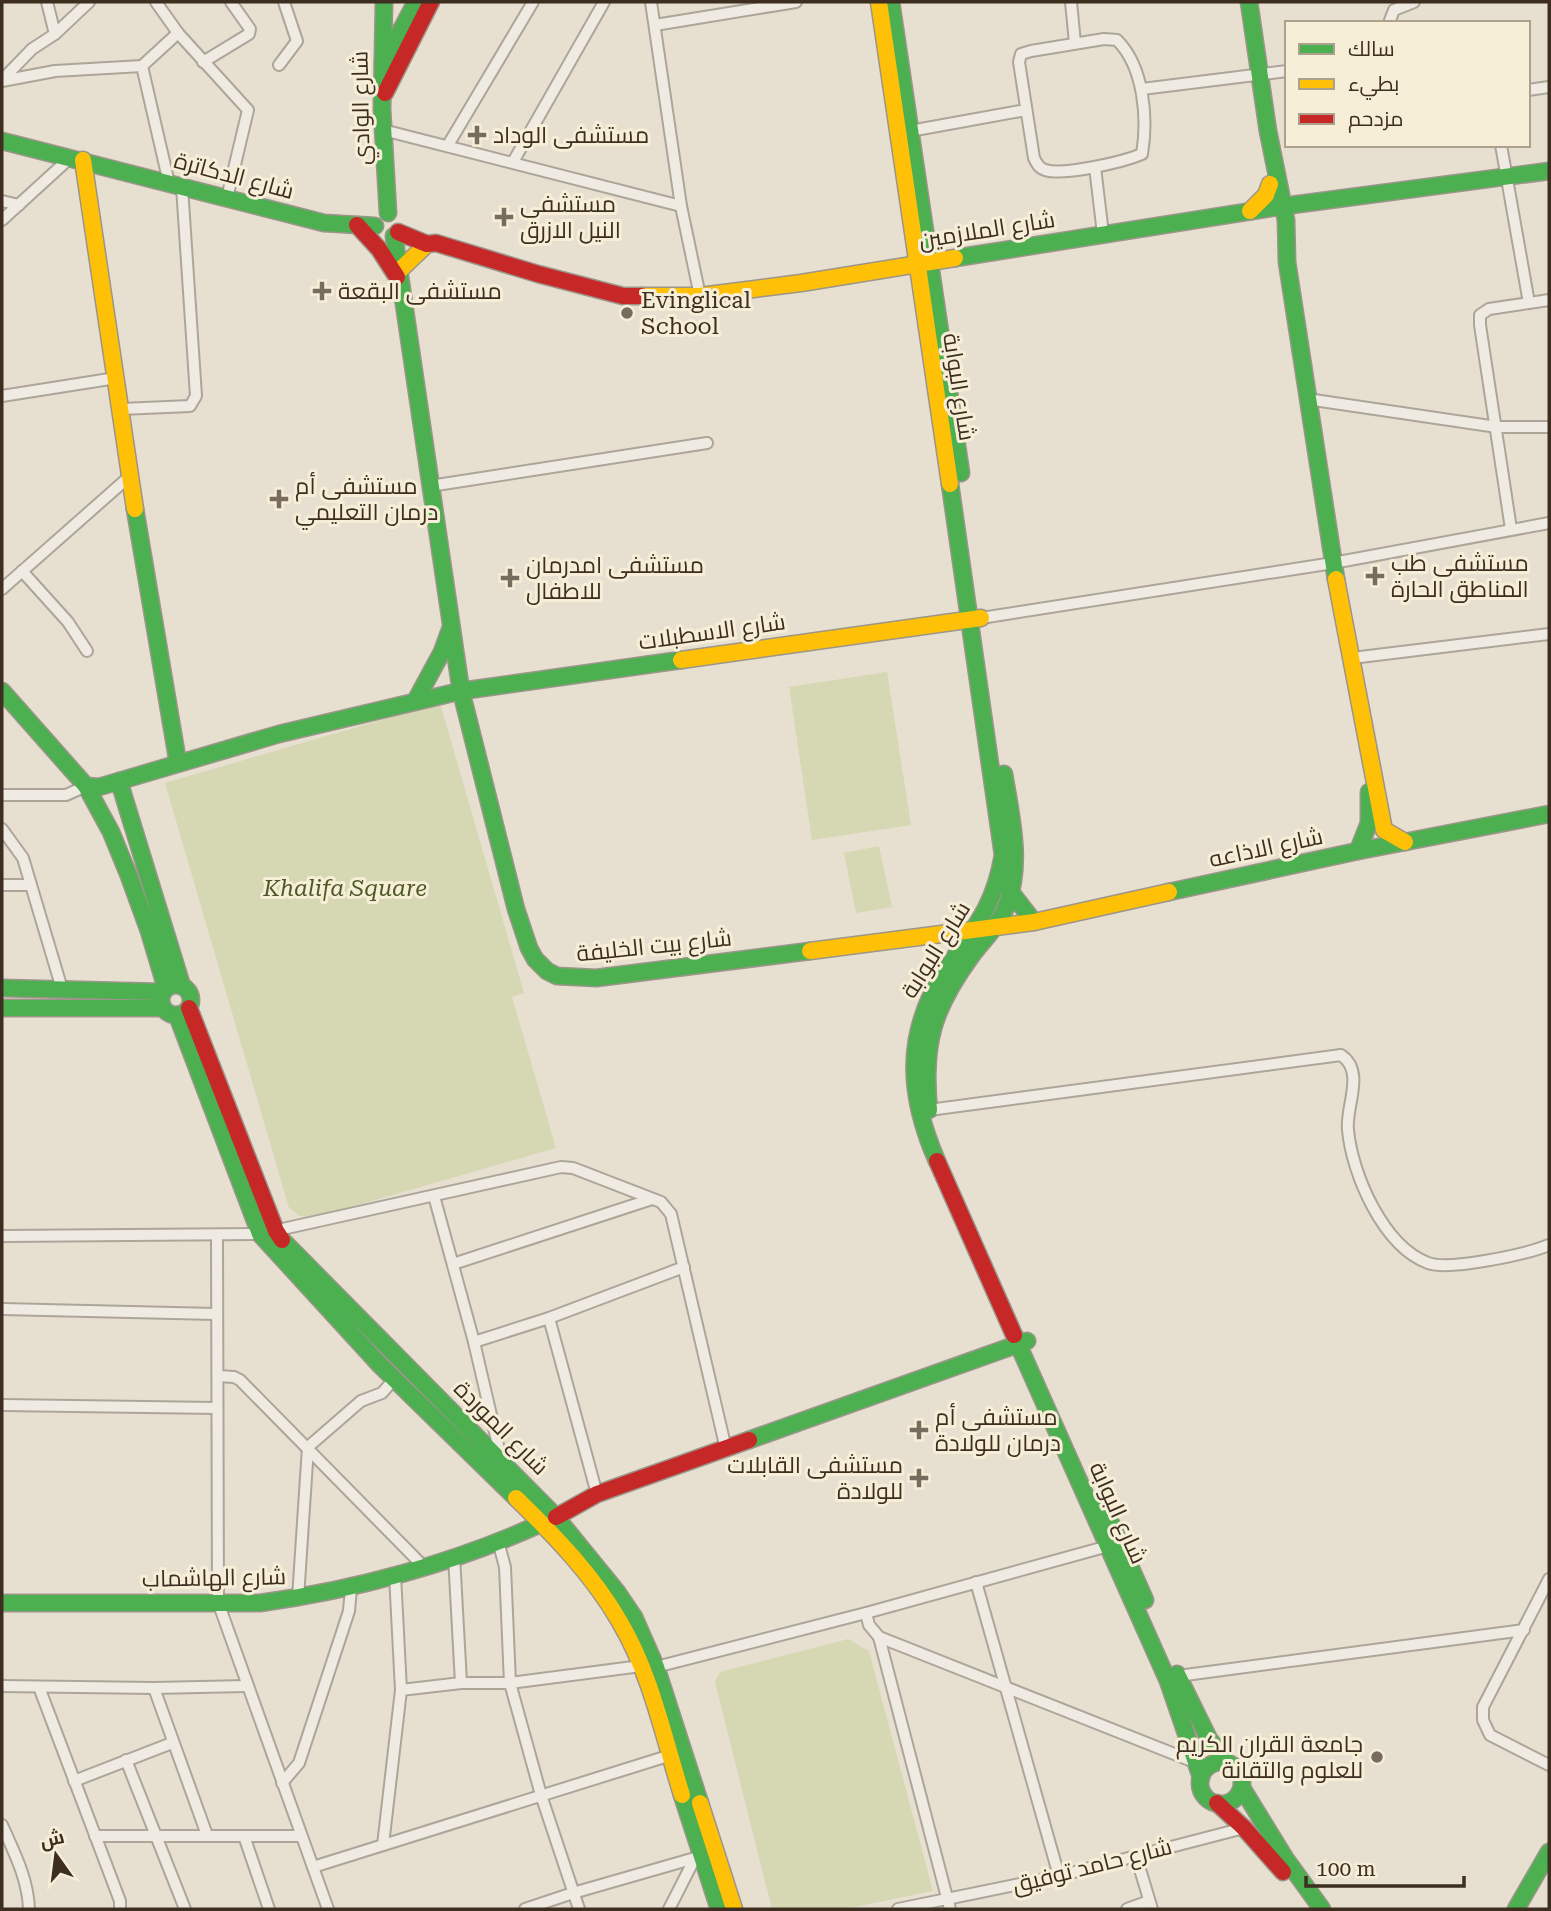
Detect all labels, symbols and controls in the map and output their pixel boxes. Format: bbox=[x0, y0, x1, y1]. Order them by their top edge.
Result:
legend bbox=[1285, 21, 1530, 147]
text: سالك bbox=[1348, 37, 1395, 61]
street label: شارع الوادي bbox=[347, 51, 379, 165]
text: بطيء bbox=[1348, 72, 1399, 100]
text: مزدحم bbox=[1348, 107, 1403, 133]
place label: مستشفى الوداد bbox=[493, 122, 649, 149]
marker: مستشفى الوداد bbox=[467, 125, 487, 145]
street label: شارع الدكاترة bbox=[171, 147, 297, 207]
place label: مستشفى النيل الازرق bbox=[520, 191, 621, 244]
street label: شارع الملازمين bbox=[917, 206, 1057, 256]
marker: مستشفى النيل الازرق bbox=[494, 207, 514, 227]
place label: مستشفى البقعة bbox=[338, 278, 502, 305]
marker: مستشفى البقعة bbox=[312, 281, 332, 301]
place label: Evinglical School bbox=[641, 287, 751, 340]
marker: Evinglical School bbox=[619, 305, 635, 321]
street label: شارع البوابة bbox=[935, 331, 981, 443]
place label: مستشفى أم درمان التعليمي bbox=[295, 471, 438, 530]
marker: مستشفى أم درمان التعليمي bbox=[269, 489, 289, 509]
place label: مستشفى طب المناطق الحارة bbox=[1391, 550, 1529, 603]
place label: مستشفى امدرمان للاطفال bbox=[526, 552, 704, 605]
marker: مستشفى طب المناطق الحارة bbox=[1365, 566, 1385, 586]
marker: مستشفى امدرمان للاطفال bbox=[500, 568, 520, 588]
street label: شارع الاسطبلات bbox=[637, 608, 787, 658]
street label: شارع الاذاعه bbox=[1207, 823, 1326, 875]
park label: Khalifa Square bbox=[262, 875, 427, 902]
street label: شارع البوابة bbox=[896, 897, 978, 1004]
street label: شارع بيت الخليفة bbox=[575, 924, 733, 970]
street label: شارع الموردة bbox=[447, 1375, 554, 1482]
place label: مستشفى أم درمان للولادة bbox=[935, 1402, 1061, 1457]
marker: مستشفى أم درمان للولادة bbox=[909, 1420, 929, 1440]
place label: مستشفى القابلات للولادة bbox=[727, 1452, 903, 1505]
street label: شارع البوابة bbox=[1082, 1458, 1152, 1569]
marker: مستشفى القابلات للولادة bbox=[909, 1468, 929, 1488]
street label: شارع الهاشماب bbox=[142, 1563, 286, 1595]
place label: جامعة القران الكريم للعلوم والتقانة bbox=[1176, 1731, 1363, 1786]
marker: جامعة القران الكريم للعلوم والتقانة bbox=[1369, 1749, 1385, 1765]
north arrow bbox=[21, 1820, 91, 1890]
text: ش bbox=[37, 1825, 67, 1853]
street label: شارع حامد توفيق bbox=[1009, 1833, 1175, 1901]
scale bar bbox=[1306, 1844, 1464, 1888]
text: 100 m bbox=[1316, 1857, 1376, 1881]

